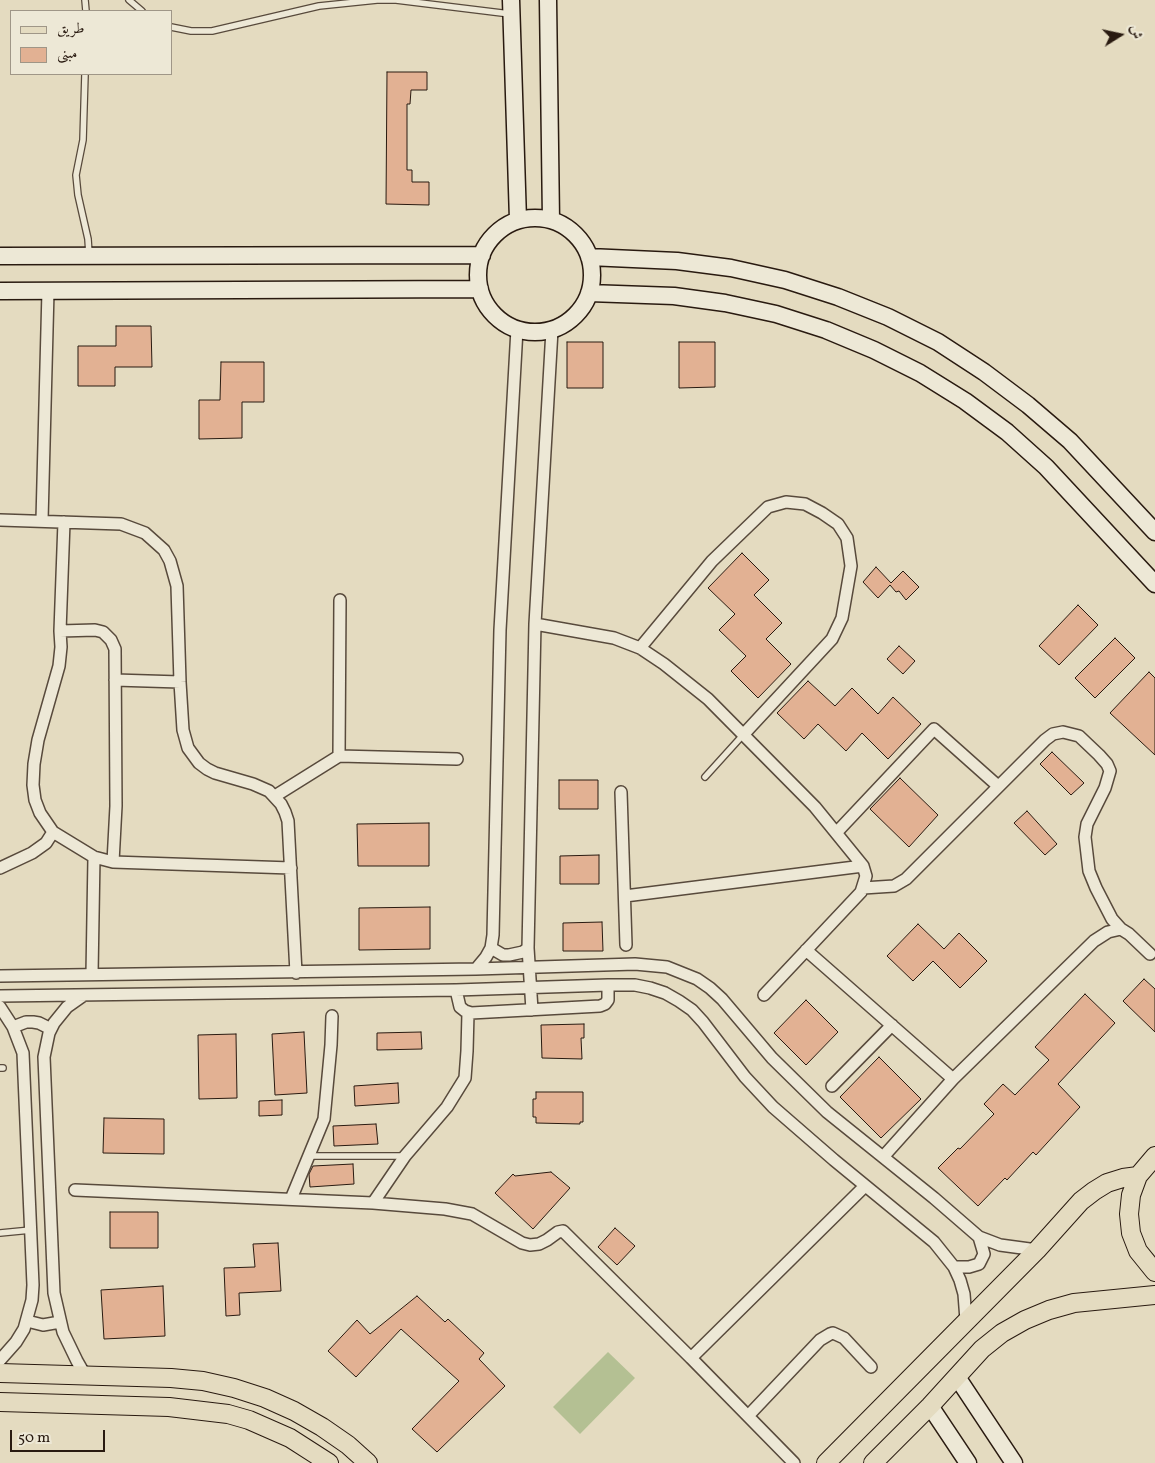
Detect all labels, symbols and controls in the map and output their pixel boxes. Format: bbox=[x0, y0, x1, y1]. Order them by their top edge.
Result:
legend bbox=[10, 10, 172, 75]
north arrow bbox=[1095, 10, 1145, 60]
text: طريق bbox=[57, 19, 84, 40]
text: ش bbox=[1125, 24, 1146, 41]
text: مبنى bbox=[57, 44, 77, 65]
scale bar bbox=[12, 1420, 108, 1452]
text: 50 m bbox=[18, 1428, 50, 1449]

